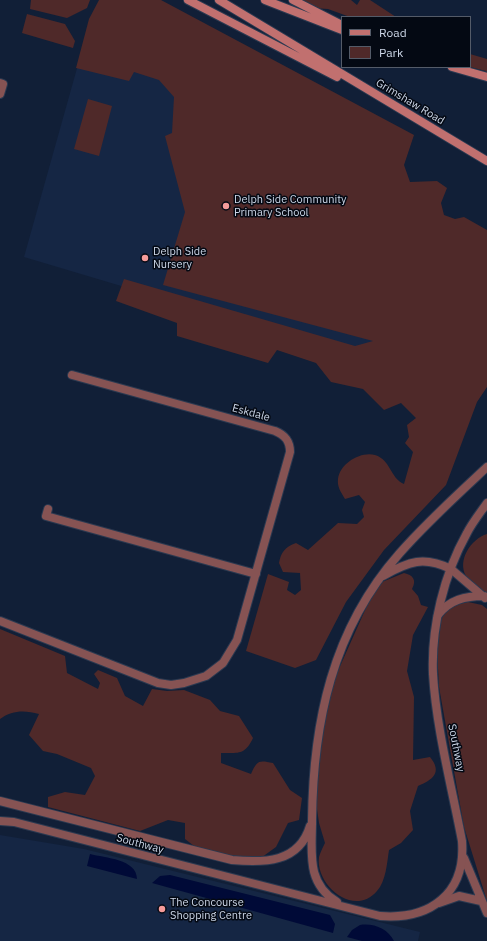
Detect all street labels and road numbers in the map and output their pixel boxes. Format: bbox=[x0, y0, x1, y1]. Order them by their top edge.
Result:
street label: Grimshaw Road bbox=[373, 76, 447, 128]
street label: Eskdale bbox=[231, 402, 271, 424]
street label: Southway bbox=[445, 723, 467, 773]
street label: Southway bbox=[115, 831, 165, 857]

